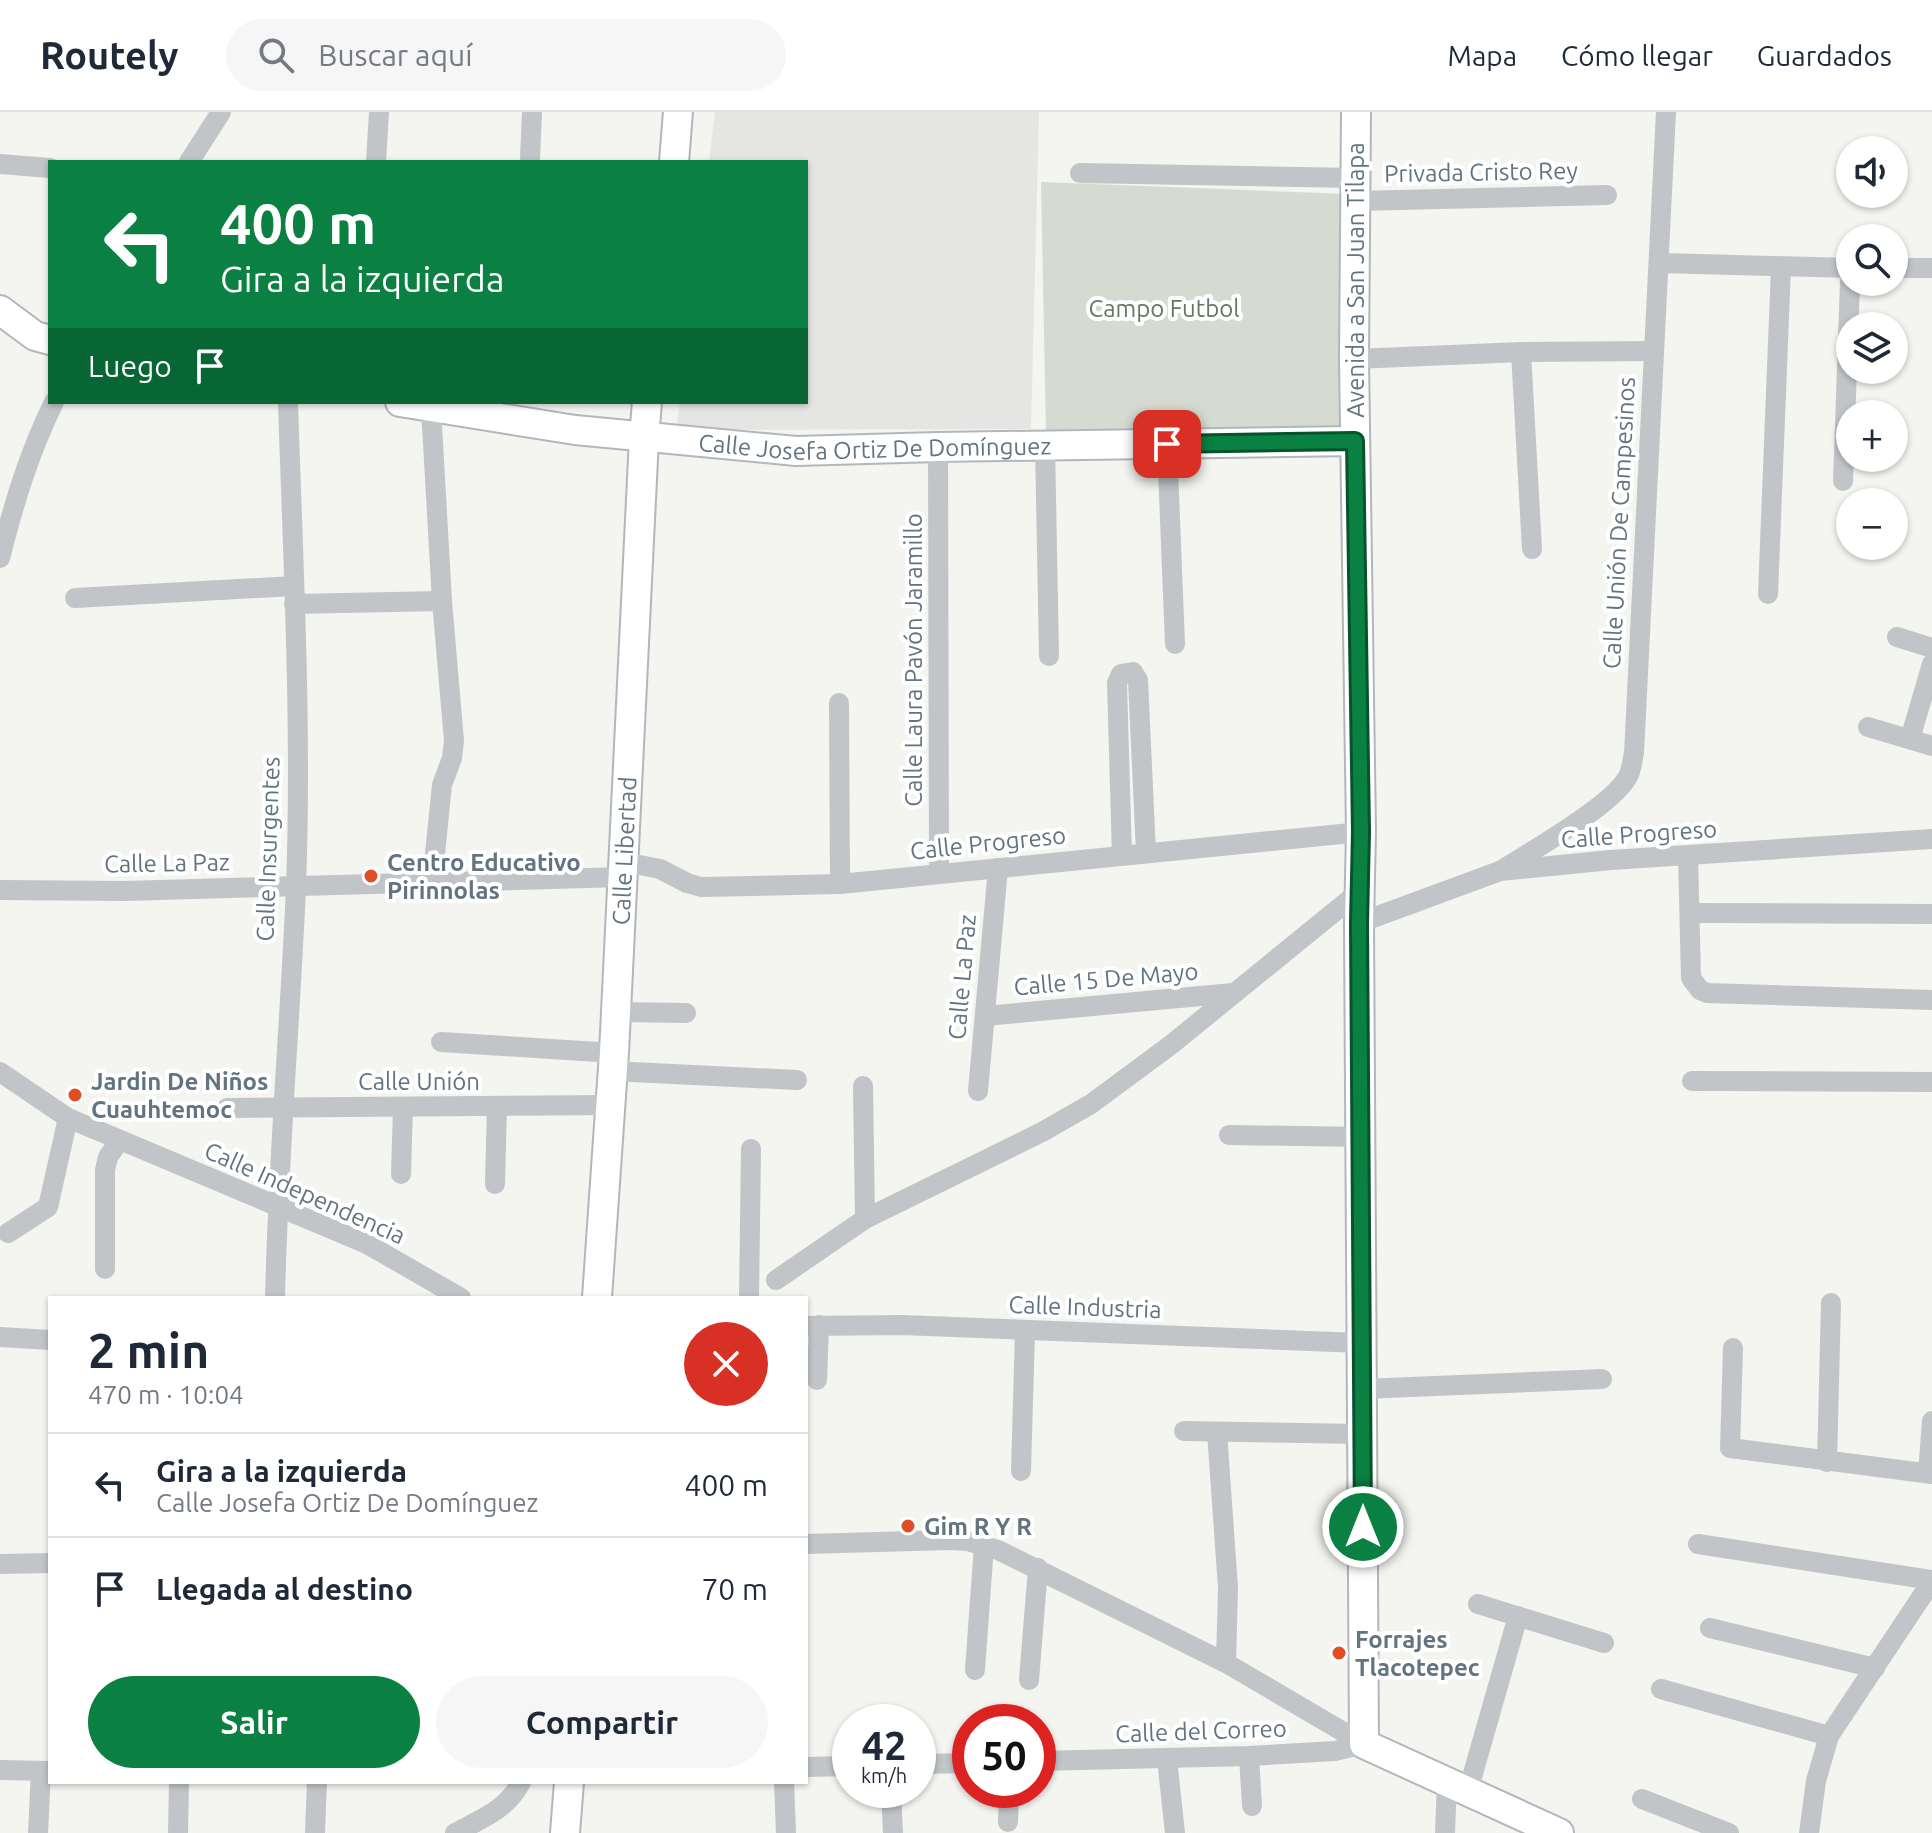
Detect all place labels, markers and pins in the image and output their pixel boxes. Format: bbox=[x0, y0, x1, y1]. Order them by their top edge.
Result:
pin bbox=[1133, 410, 1201, 478]
place label: Centro Educativo Pirinnolas bbox=[387, 849, 581, 904]
marker: Centro Educativo Pirinnolas bbox=[362, 867, 380, 885]
place label: Jardin De Niños Cuauhtemoc bbox=[91, 1068, 268, 1123]
marker: Jardin De Niños Cuauhtemoc bbox=[66, 1086, 84, 1104]
place label: Gim R Y R bbox=[924, 1513, 1032, 1540]
marker: Gim R Y R bbox=[899, 1517, 917, 1535]
place label: Forrajes Tlacotepec bbox=[1355, 1626, 1480, 1681]
marker: Forrajes Tlacotepec bbox=[1330, 1644, 1348, 1662]

